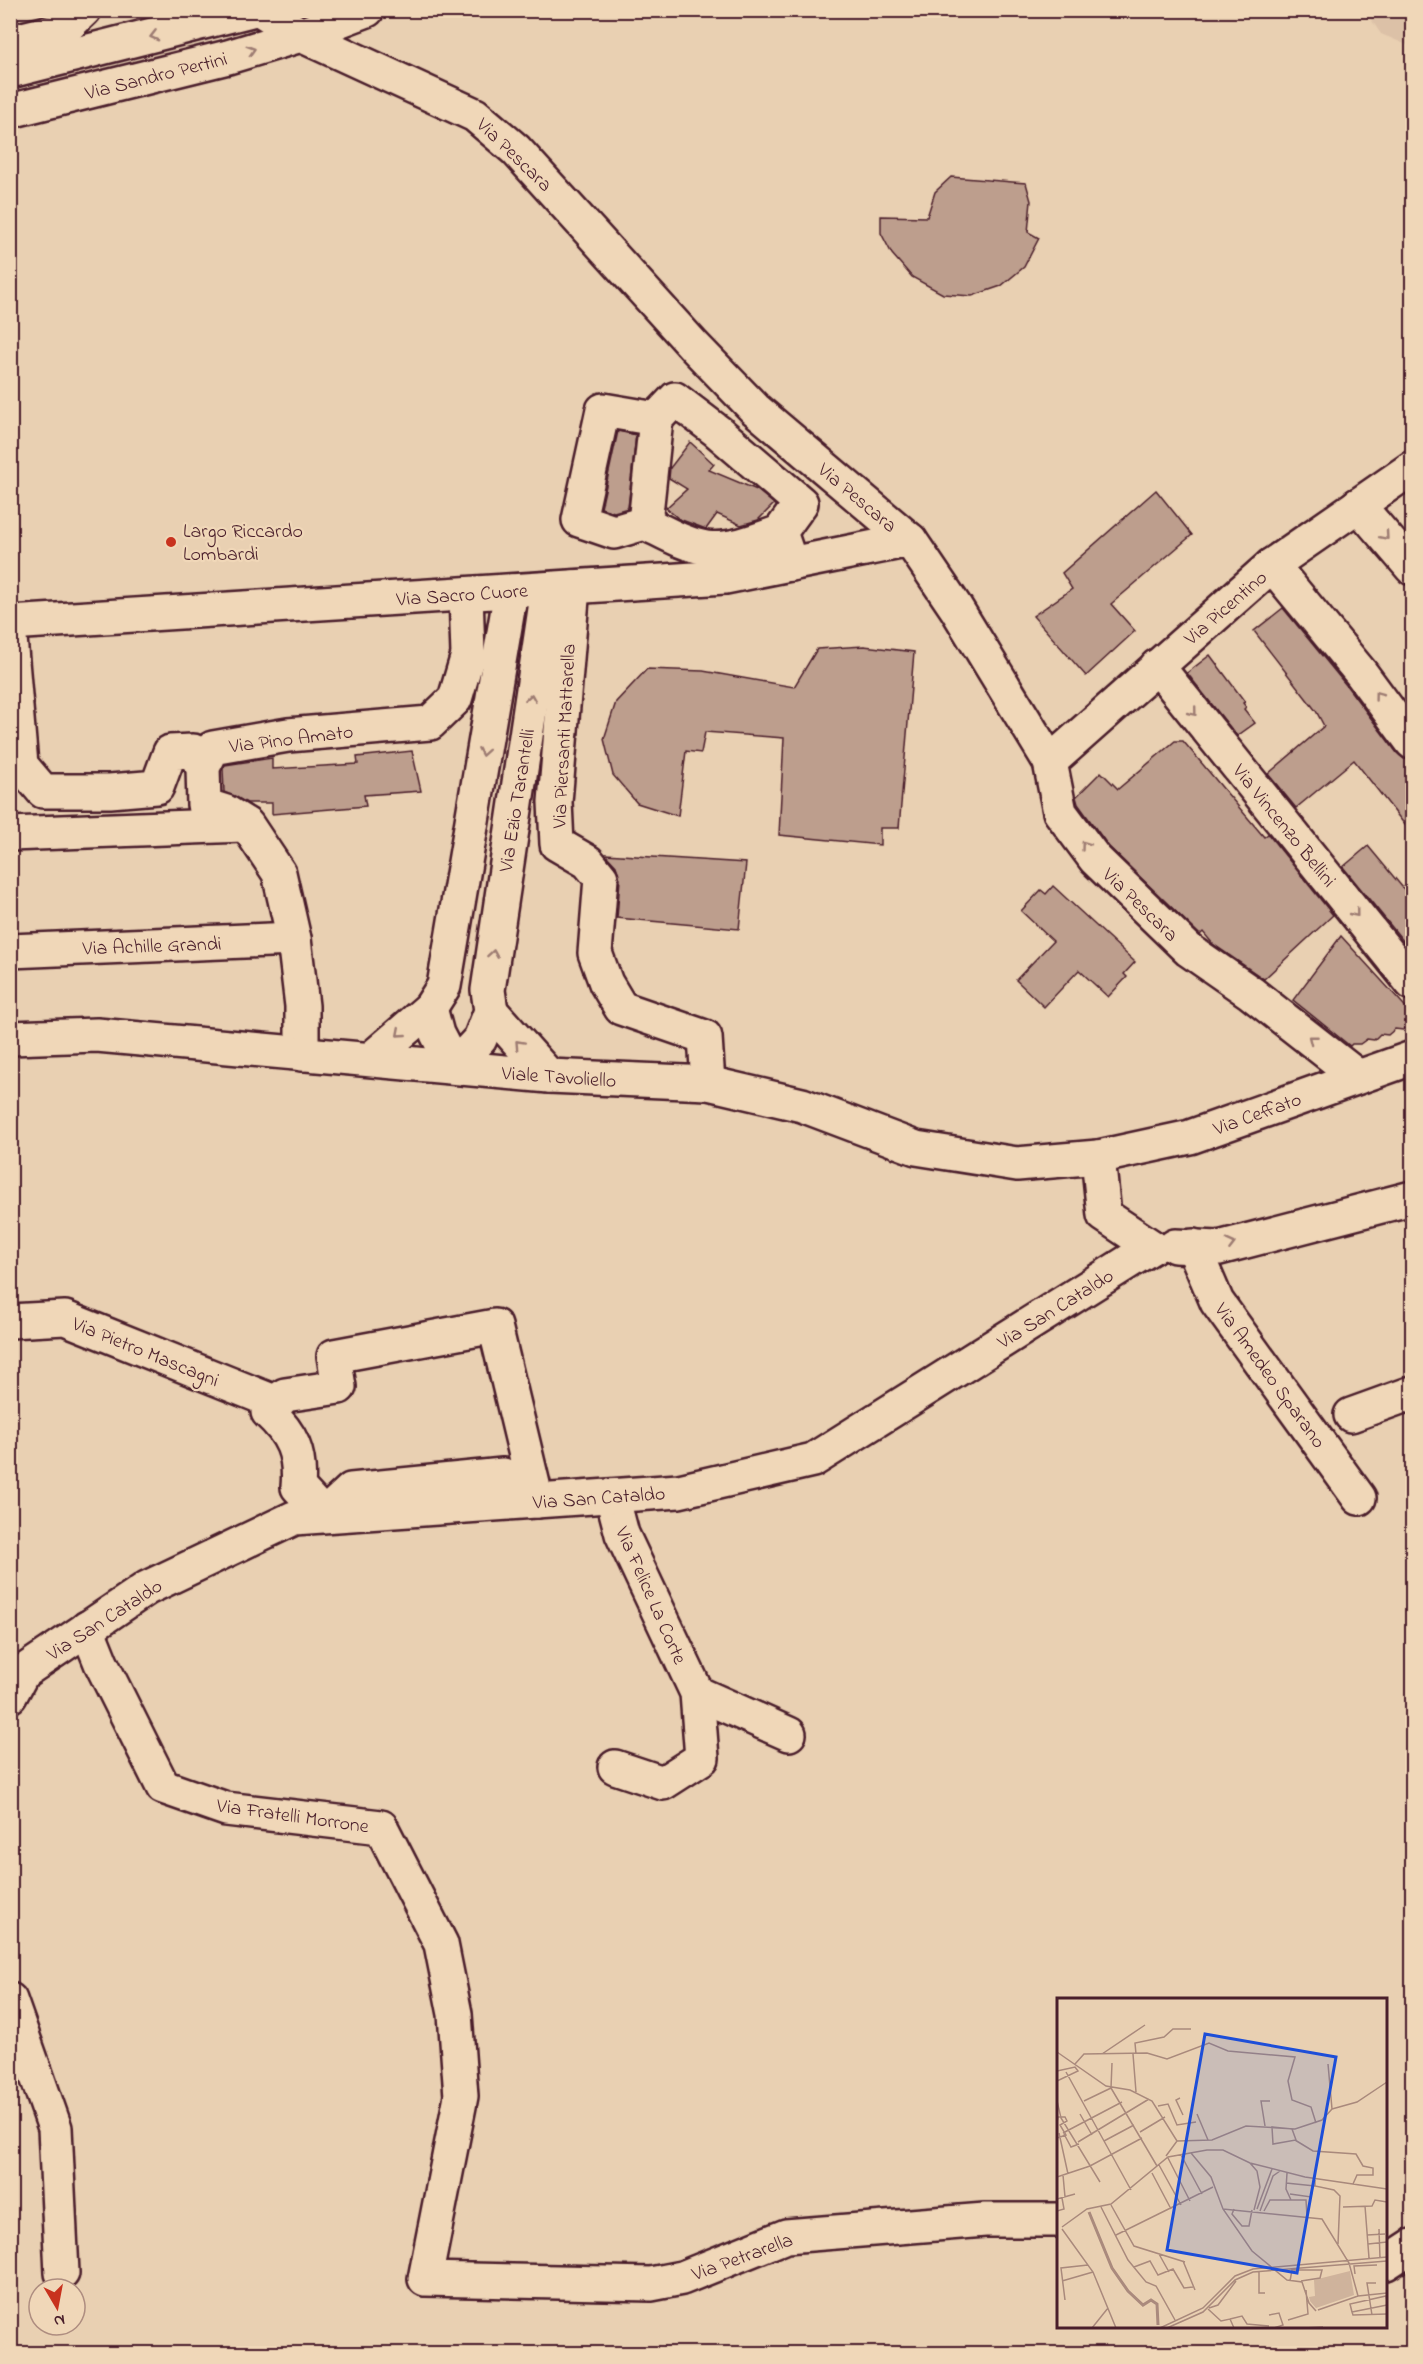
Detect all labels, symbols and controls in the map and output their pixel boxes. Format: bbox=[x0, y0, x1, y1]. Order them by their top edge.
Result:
one-way arrow bbox=[149, 28, 159, 41]
one-way arrow bbox=[245, 45, 255, 57]
street label: Via Sandro Pertini bbox=[82, 46, 231, 109]
street label: Via Pescara bbox=[468, 111, 558, 200]
street label: Via Pescara bbox=[810, 456, 902, 541]
place label: Largo Riccardo Lombardi bbox=[183, 518, 303, 570]
one-way arrow bbox=[1378, 529, 1389, 540]
marker: Largo Riccardo Lombardi bbox=[164, 535, 178, 549]
street label: Via Picentino bbox=[1178, 564, 1275, 654]
street label: Via Sacro Cuore bbox=[394, 577, 529, 616]
street label: Via Piersanti Mattarella bbox=[546, 643, 585, 830]
one-way arrow bbox=[1374, 691, 1385, 702]
one-way arrow bbox=[525, 694, 537, 703]
one-way arrow bbox=[1186, 705, 1197, 716]
street label: Via Pino Amato bbox=[227, 718, 355, 763]
street label: Via Ezio Tarantelli bbox=[493, 727, 544, 875]
one-way arrow bbox=[478, 748, 490, 757]
street label: Via Vincenzo Bellini bbox=[1224, 758, 1342, 895]
one-way arrow bbox=[1081, 840, 1092, 851]
street label: Via Pescara bbox=[1094, 861, 1184, 950]
one-way arrow bbox=[1348, 906, 1359, 917]
street label: Via Achille Grandi bbox=[81, 931, 222, 964]
one-way arrow bbox=[487, 949, 499, 958]
one-way arrow bbox=[396, 1026, 407, 1037]
one-way arrow bbox=[1307, 1036, 1318, 1047]
one-way arrow bbox=[516, 1041, 527, 1052]
street label: Viale Tavoliello bbox=[499, 1060, 617, 1097]
street label: Via Ceffato bbox=[1209, 1086, 1306, 1145]
one-way arrow bbox=[1226, 1239, 1236, 1252]
street label: Via San Cataldo bbox=[992, 1263, 1120, 1358]
street label: Via Amedeo Sparano bbox=[1206, 1297, 1332, 1455]
street label: Via Pietro Mascagni bbox=[66, 1310, 223, 1397]
street label: Via San Cataldo bbox=[531, 1480, 666, 1519]
street label: Via Felice La Corte bbox=[606, 1522, 693, 1670]
street label: Via San Cataldo bbox=[41, 1573, 169, 1670]
street label: Via Fratelli Morrone bbox=[214, 1792, 371, 1843]
inset map bbox=[1057, 1998, 1387, 2328]
street label: Via Petrarella bbox=[687, 2227, 797, 2290]
north arrow bbox=[27, 2277, 87, 2337]
text: N bbox=[52, 2307, 67, 2333]

